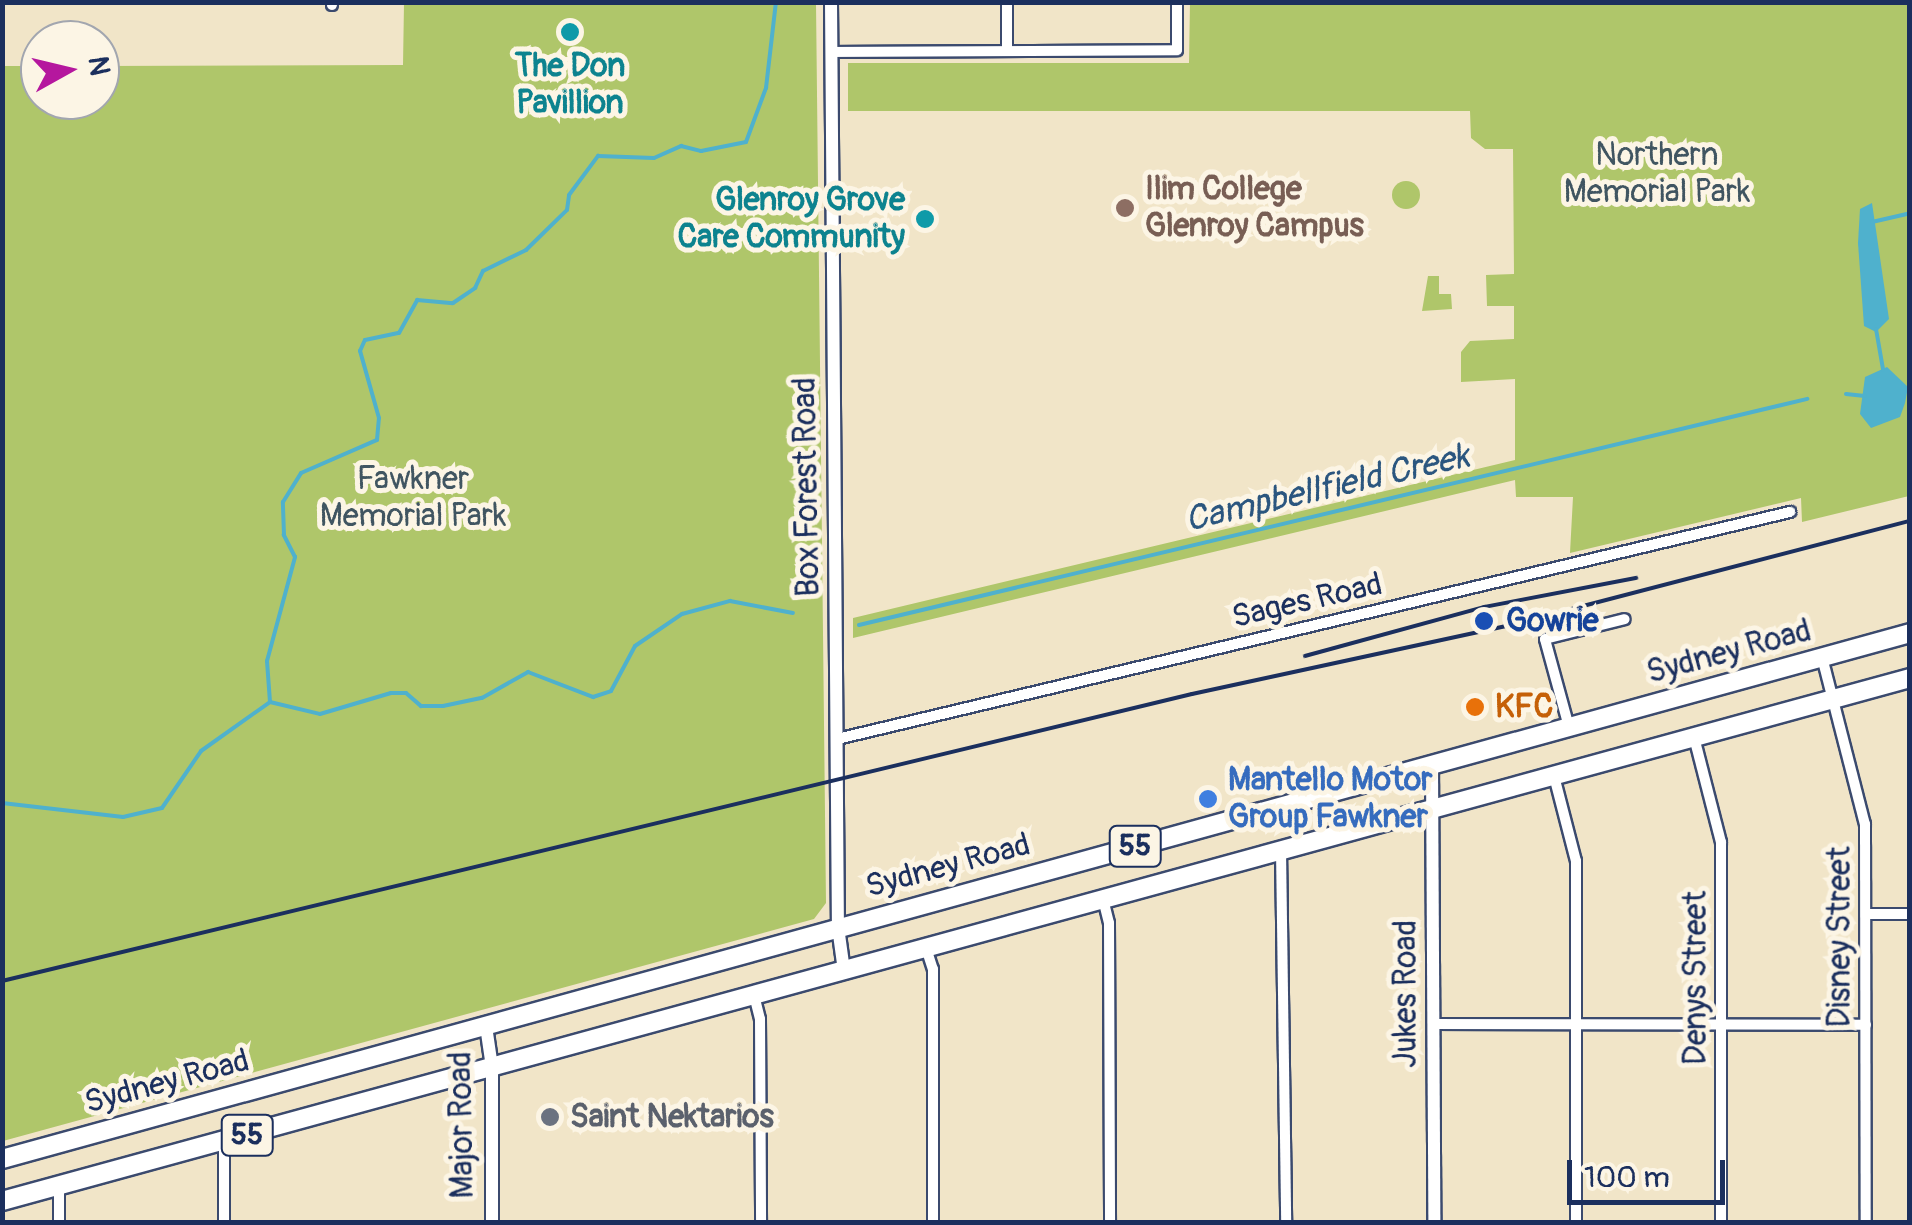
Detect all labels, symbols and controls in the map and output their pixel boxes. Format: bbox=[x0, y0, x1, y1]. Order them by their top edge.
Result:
north arrow bbox=[20, 20, 120, 120]
marker: The Don Pavillion bbox=[559, 21, 581, 43]
place label: The Don Pavillion bbox=[515, 48, 625, 123]
text: N bbox=[80, 54, 117, 78]
park label: Northern Memorial Park bbox=[1564, 137, 1750, 212]
place label: Ilim College Glenroy Campus bbox=[1145, 171, 1364, 246]
place label: Glenroy Grove Care Community bbox=[678, 182, 905, 257]
marker: Ilim College Glenroy Campus bbox=[1114, 197, 1136, 219]
marker: Glenroy Grove Care Community bbox=[914, 208, 936, 230]
street label: Box Forest Road bbox=[786, 377, 828, 597]
water label: Campbellfield Creek bbox=[1181, 435, 1473, 541]
park label: Fawkner Memorial Park bbox=[320, 461, 506, 536]
street label: Sages Road bbox=[1228, 565, 1386, 637]
place label: Gowrie bbox=[1506, 602, 1599, 640]
marker: Gowrie bbox=[1471, 608, 1497, 634]
street label: Sydney Road bbox=[1643, 612, 1815, 692]
place label: KFC bbox=[1495, 688, 1553, 726]
marker: KFC bbox=[1464, 696, 1486, 718]
place label: Mantello Motor Group Fawkner bbox=[1228, 762, 1433, 837]
marker: Mantello Motor Group Fawkner bbox=[1197, 788, 1219, 810]
road number: 55 bbox=[1108, 821, 1162, 871]
street label: Sydney Road bbox=[862, 826, 1034, 906]
street label: Disney Street bbox=[1821, 846, 1859, 1028]
street label: Denys Street bbox=[1677, 891, 1715, 1065]
street label: Jukes Road bbox=[1387, 920, 1425, 1068]
street label: Sydney Road bbox=[81, 1042, 253, 1122]
street label: Major Road bbox=[442, 1051, 482, 1199]
place label: Saint Nektarios bbox=[570, 1098, 774, 1136]
marker: Saint Nektarios bbox=[539, 1106, 561, 1128]
road number: 55 bbox=[220, 1110, 274, 1160]
scale bar bbox=[1572, 1140, 1730, 1202]
text: 100 m bbox=[1584, 1159, 1670, 1196]

